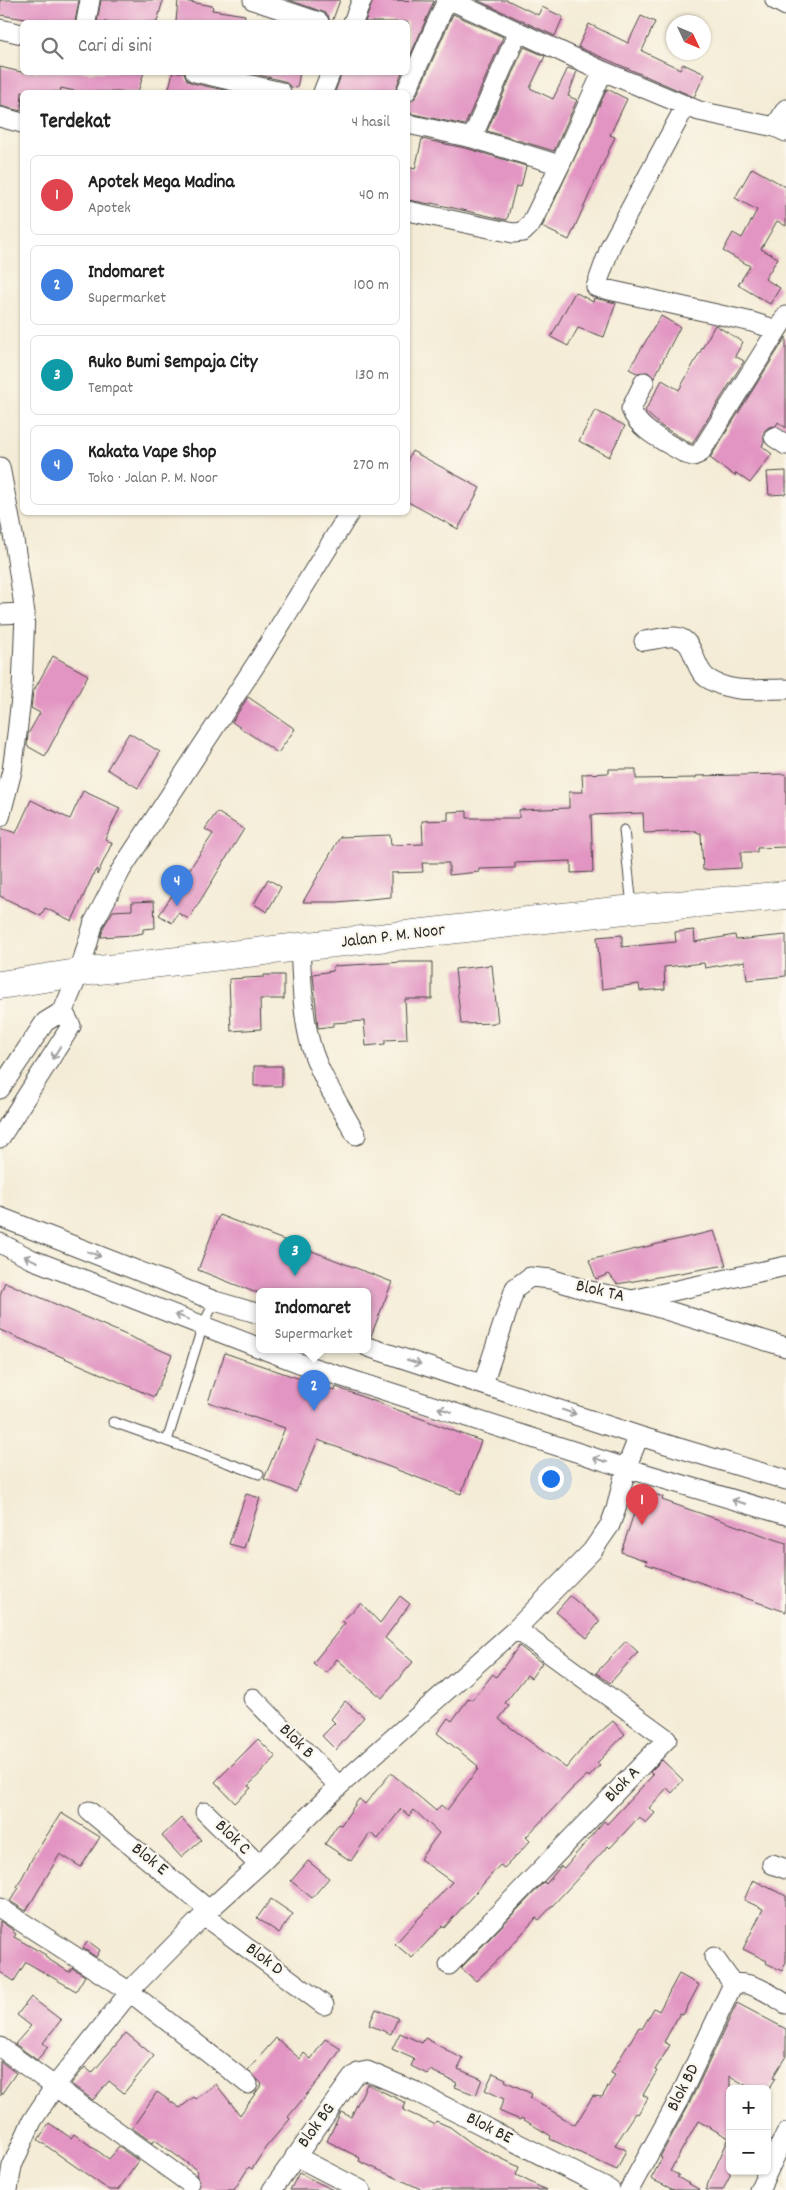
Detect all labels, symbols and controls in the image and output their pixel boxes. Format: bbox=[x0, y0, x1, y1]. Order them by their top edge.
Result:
north arrow bbox=[666, 15, 711, 60]
search box bbox=[20, 20, 410, 75]
icon: search bbox=[38, 34, 66, 62]
text: Cari di sini bbox=[78, 34, 152, 61]
text: Terdekat bbox=[40, 108, 111, 138]
text: 4 hasil bbox=[351, 111, 390, 134]
text: Apotek Mega Madina bbox=[88, 170, 234, 197]
text: 1 bbox=[55, 184, 59, 207]
text: 40 m bbox=[359, 184, 389, 207]
text: Apotek bbox=[88, 197, 131, 220]
text: Indomaret bbox=[88, 260, 164, 287]
text: 2 bbox=[54, 274, 61, 297]
text: 100 m bbox=[353, 274, 389, 297]
text: Supermarket bbox=[88, 287, 166, 310]
text: Ruko Bumi Sempaja City bbox=[88, 350, 257, 377]
text: 3 bbox=[53, 364, 61, 387]
text: 130 m bbox=[355, 364, 389, 387]
text: Tempat bbox=[88, 377, 133, 400]
text: Kakata Vape Shop bbox=[88, 440, 216, 467]
text: 4 bbox=[54, 454, 60, 477]
text: 270 m bbox=[353, 454, 389, 477]
text: Toko · Jalan P. M. Noor bbox=[88, 467, 218, 490]
pin: 4 bbox=[161, 865, 193, 906]
street label: Jalan P. M. Noor bbox=[340, 918, 447, 956]
one-way arrow bbox=[50, 1046, 60, 1060]
pin: 3 bbox=[279, 1235, 311, 1276]
one-way arrow bbox=[86, 1250, 101, 1259]
one-way arrow bbox=[24, 1253, 39, 1263]
street label: Blok TA bbox=[573, 1274, 627, 1310]
popup bbox=[256, 1288, 371, 1353]
text: Indomaret bbox=[274, 1296, 351, 1323]
one-way arrow bbox=[175, 1312, 190, 1322]
text: Supermarket bbox=[274, 1323, 353, 1346]
one-way arrow bbox=[406, 1358, 422, 1367]
pin: 2 bbox=[298, 1370, 330, 1411]
one-way arrow bbox=[438, 1405, 453, 1414]
one-way arrow bbox=[561, 1408, 577, 1418]
one-way arrow bbox=[592, 1455, 608, 1464]
your location bbox=[538, 1466, 564, 1492]
pin: 1 bbox=[626, 1484, 658, 1525]
one-way arrow bbox=[732, 1496, 748, 1506]
street label: Blok B bbox=[273, 1719, 319, 1765]
street label: Blok A bbox=[599, 1761, 647, 1809]
street label: Blok C bbox=[208, 1815, 256, 1861]
street label: Blok E bbox=[125, 1838, 173, 1882]
street label: Blok D bbox=[240, 1937, 288, 1983]
street label: Blok BD bbox=[661, 2060, 707, 2116]
map controls bbox=[726, 2085, 771, 2175]
button: + bbox=[726, 2085, 771, 2130]
street label: Blok BG bbox=[292, 2098, 342, 2154]
street label: Blok BE bbox=[461, 2107, 517, 2151]
button: − bbox=[726, 2130, 771, 2175]

